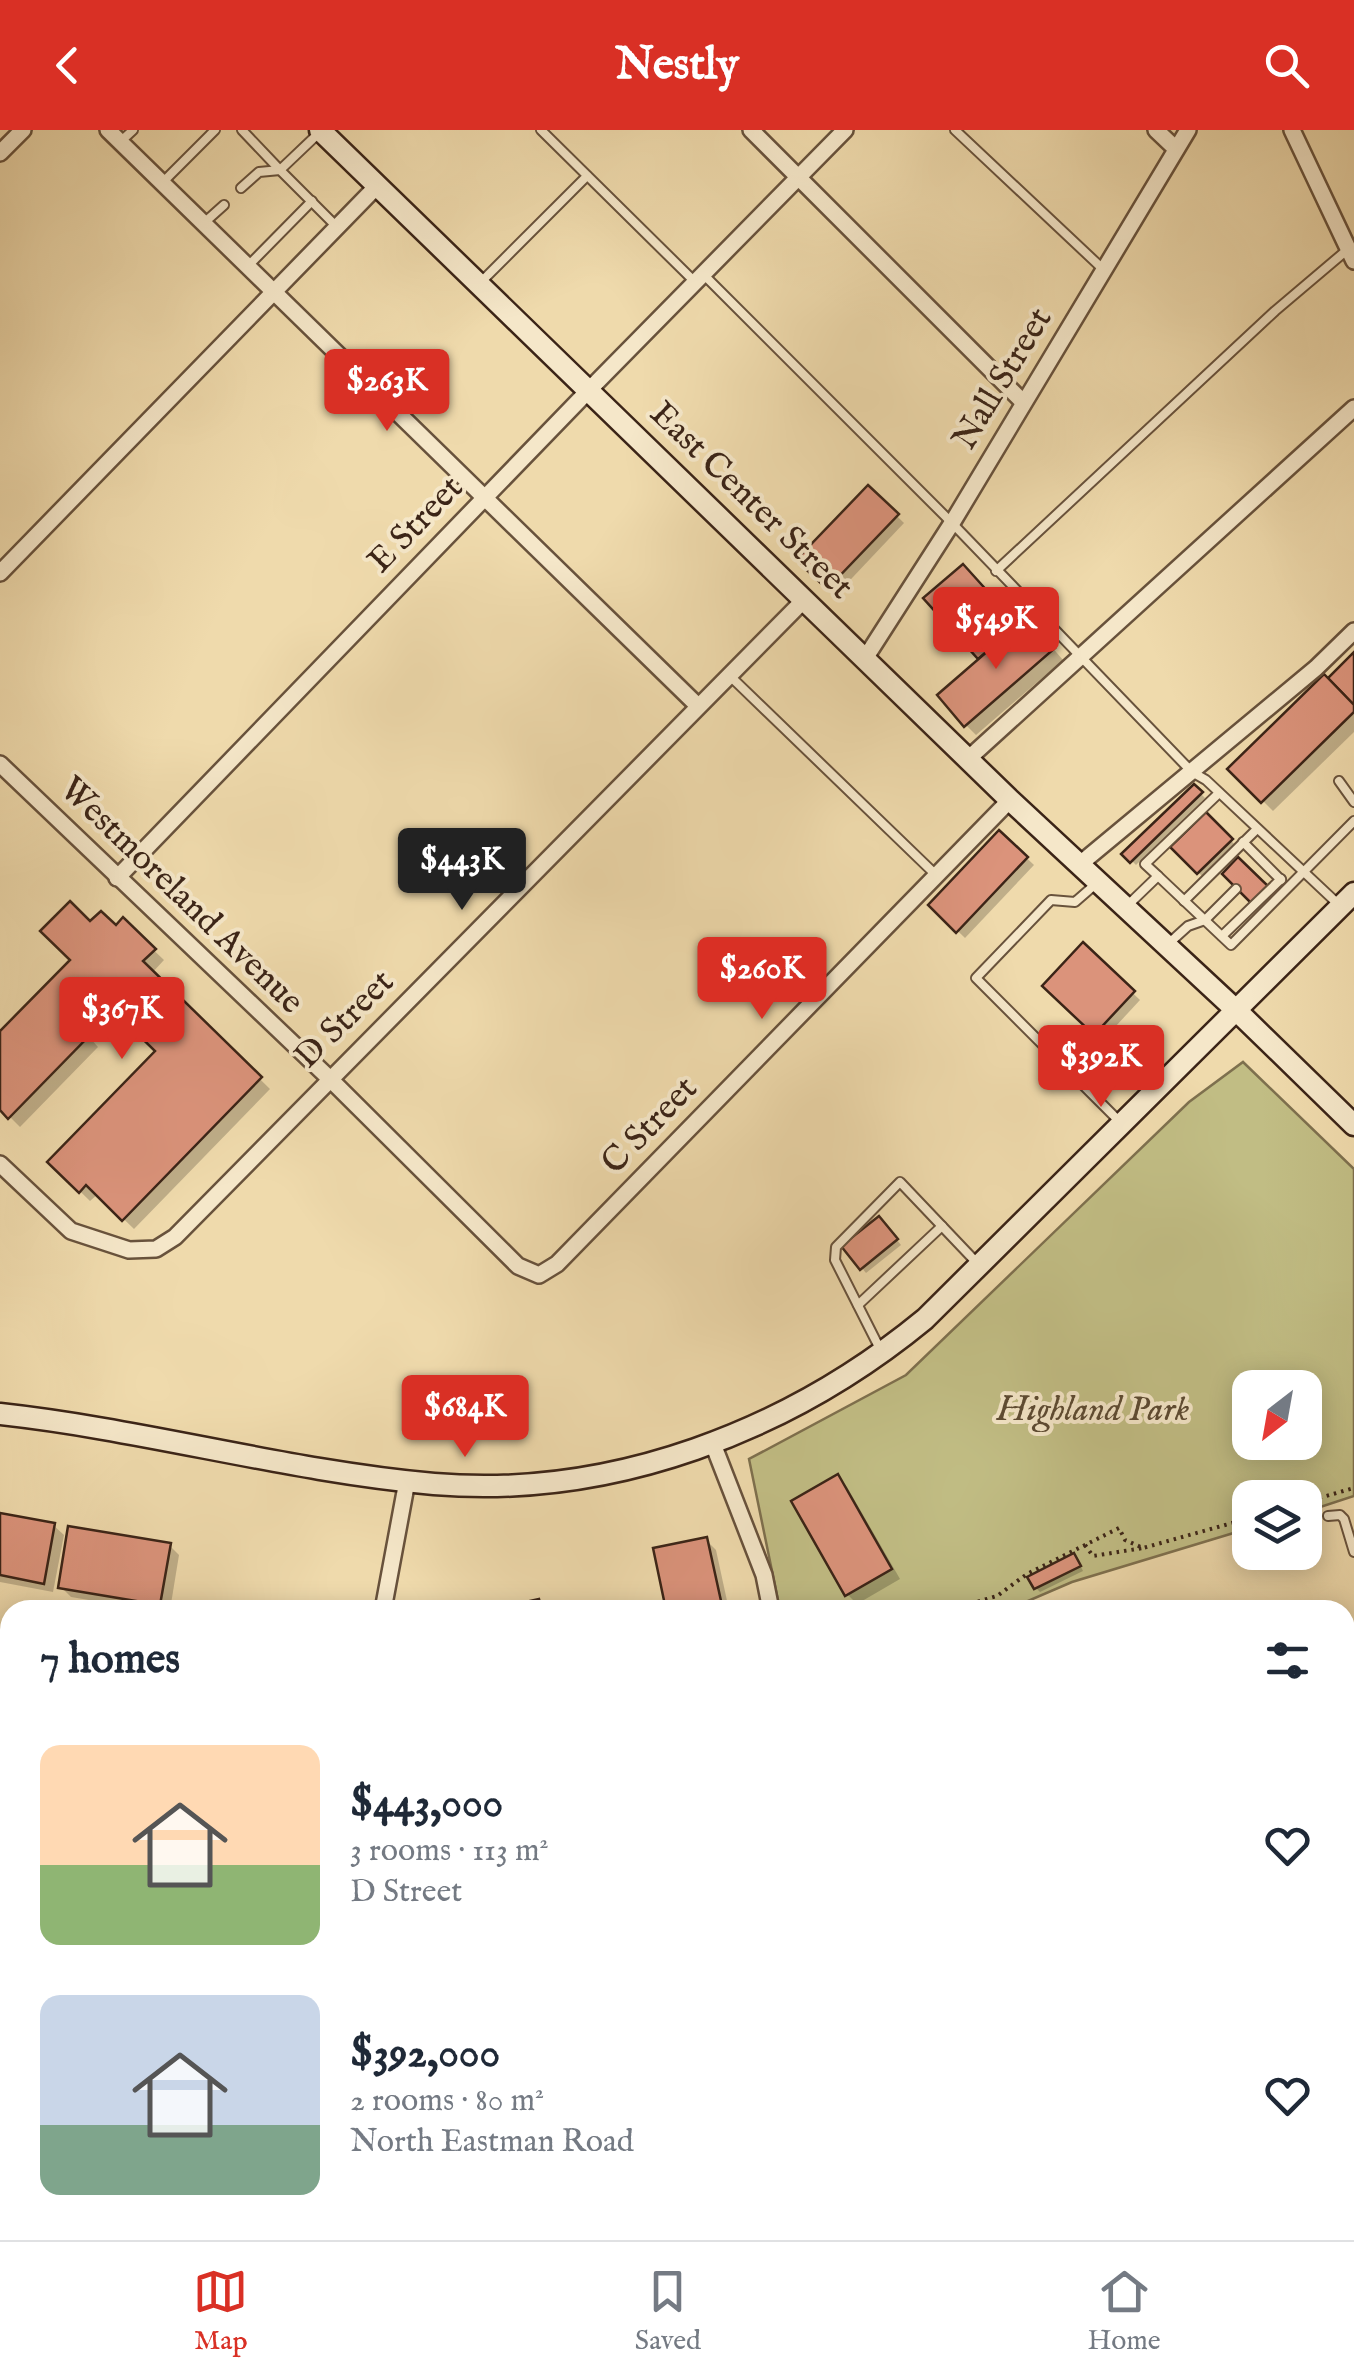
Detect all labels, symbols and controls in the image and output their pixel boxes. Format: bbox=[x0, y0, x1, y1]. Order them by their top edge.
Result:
text: Nestly bbox=[615, 37, 739, 94]
icon: back bbox=[40, 38, 95, 93]
icon: search bbox=[1259, 38, 1314, 93]
street label: Nall Street bbox=[943, 300, 1063, 458]
pin: $263K bbox=[317, 349, 457, 434]
text: $263K bbox=[346, 361, 428, 402]
street label: East Center Street bbox=[640, 392, 862, 610]
street label: E Street bbox=[359, 467, 473, 583]
pin: $549K bbox=[926, 587, 1066, 672]
text: $549K bbox=[955, 599, 1037, 640]
street label: Westmoreland Avenue bbox=[49, 768, 313, 1024]
pin: $443K bbox=[392, 828, 532, 913]
text: $443K bbox=[420, 840, 504, 881]
pin: $260K bbox=[692, 937, 832, 1022]
text: $260K bbox=[719, 949, 805, 990]
street label: D Street bbox=[286, 961, 404, 1079]
pin: $367K bbox=[52, 977, 192, 1062]
text: $367K bbox=[81, 989, 163, 1030]
pin: $392K bbox=[1031, 1025, 1171, 1110]
text: $392K bbox=[1060, 1037, 1142, 1078]
street label: C Street bbox=[592, 1067, 708, 1185]
north arrow bbox=[1232, 1370, 1322, 1460]
map controls bbox=[1232, 1370, 1322, 1570]
pin: $684K bbox=[395, 1375, 535, 1460]
text: $684K bbox=[424, 1387, 506, 1428]
park label: Highland Park bbox=[996, 1388, 1189, 1433]
button: layers bbox=[1232, 1480, 1322, 1570]
icon: filters bbox=[1260, 1633, 1315, 1688]
text: 7 homes bbox=[40, 1634, 180, 1687]
text: $443,000 bbox=[350, 1778, 503, 1831]
icon: home bbox=[120, 1785, 240, 1905]
icon: heart bbox=[1260, 1818, 1315, 1873]
text: 3 rooms · 113 m² bbox=[350, 1831, 549, 1872]
text: D Street bbox=[350, 1872, 462, 1913]
text: $392,000 bbox=[350, 2028, 500, 2081]
icon: home bbox=[120, 2035, 240, 2155]
icon: heart bbox=[1260, 2068, 1315, 2123]
text: 2 rooms · 80 m² bbox=[350, 2081, 544, 2122]
text: North Eastman Road bbox=[350, 2122, 634, 2163]
tab: Map bbox=[193, 2264, 248, 2359]
tab: Saved bbox=[635, 2264, 701, 2359]
tab: Home bbox=[1088, 2264, 1161, 2359]

